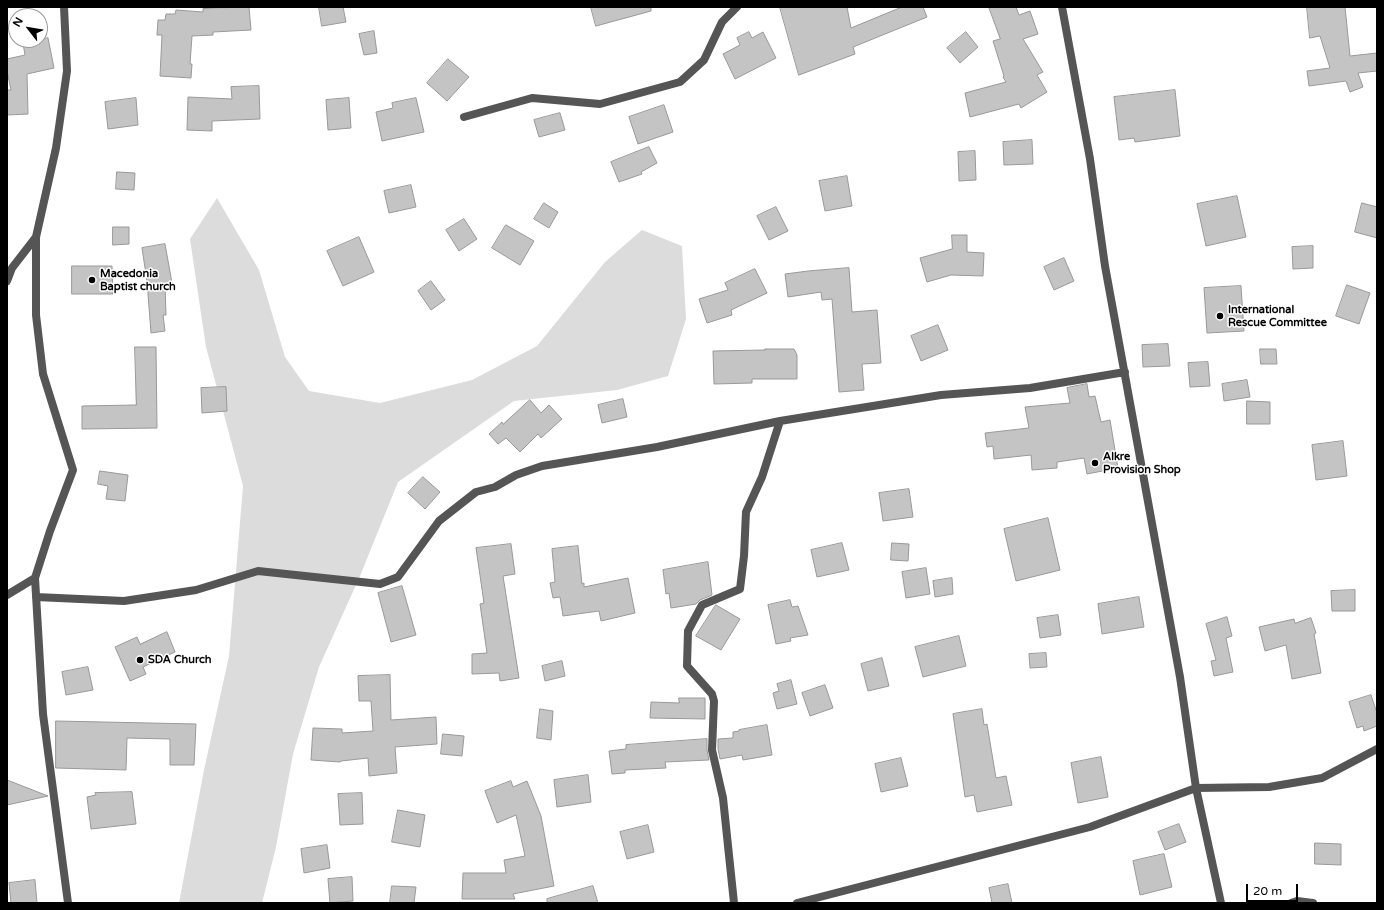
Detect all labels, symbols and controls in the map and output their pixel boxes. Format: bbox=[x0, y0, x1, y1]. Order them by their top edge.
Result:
north arrow bbox=[8, 8, 48, 48]
text: N bbox=[10, 15, 26, 29]
place label: Macedonia Baptist church bbox=[100, 267, 176, 293]
marker: Macedonia Baptist church bbox=[87, 275, 97, 285]
place label: International Rescue Committee bbox=[1228, 303, 1327, 329]
marker: International Rescue Committee bbox=[1215, 311, 1225, 321]
place label: Alkre Provision Shop bbox=[1103, 450, 1181, 476]
marker: Alkre Provision Shop bbox=[1090, 458, 1100, 468]
place label: SDA Church bbox=[148, 653, 212, 667]
marker: SDA Church bbox=[135, 655, 145, 665]
scale bar bbox=[1248, 876, 1300, 902]
text: 20 m bbox=[1253, 884, 1282, 898]

